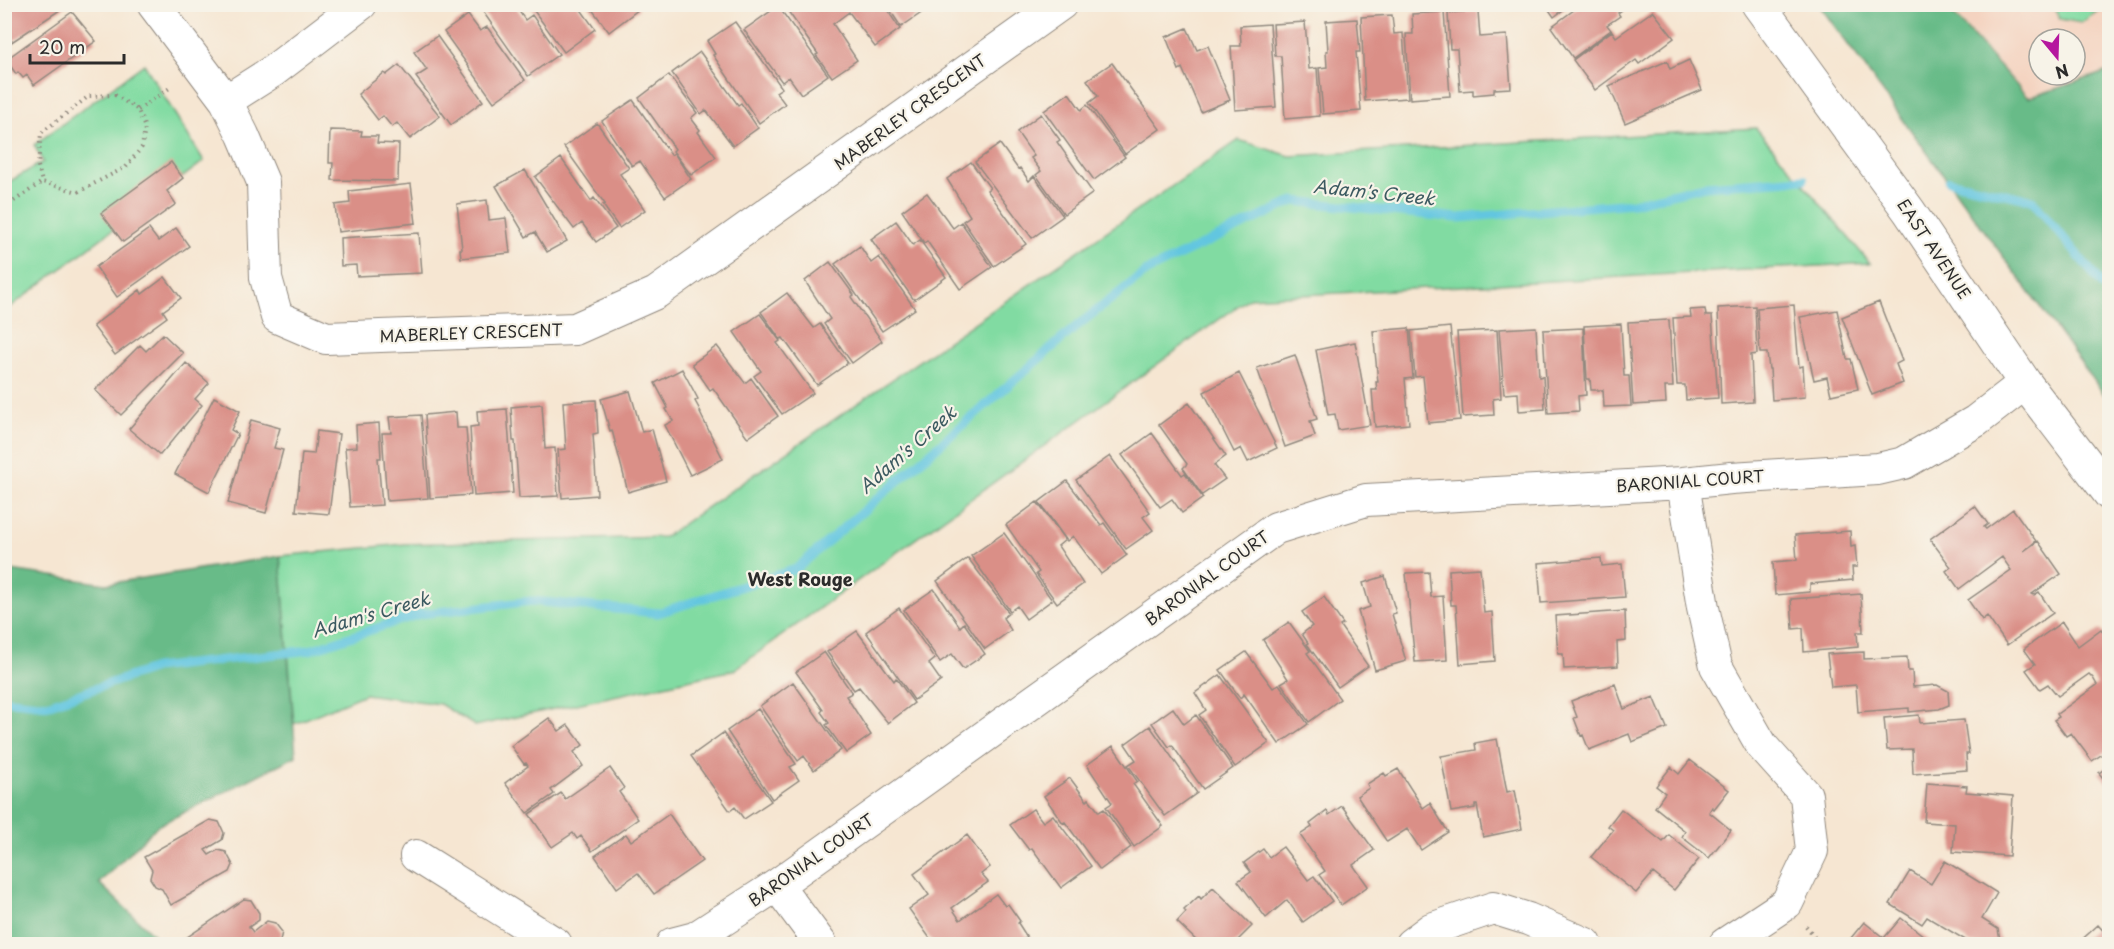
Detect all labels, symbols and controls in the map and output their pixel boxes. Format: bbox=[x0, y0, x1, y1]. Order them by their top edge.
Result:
scale bar bbox=[30, 27, 124, 65]
north arrow bbox=[2027, 27, 2087, 87]
text: 20 m bbox=[39, 33, 85, 60]
street label: MABERLEY CRESCENT bbox=[828, 48, 991, 175]
text: N bbox=[2052, 59, 2072, 86]
water label: Adam's Creek bbox=[1312, 172, 1437, 211]
street label: EAST AVENUE bbox=[1892, 193, 1977, 303]
street label: MABERLEY CRESCENT bbox=[379, 317, 563, 347]
water label: Adam's Creek bbox=[852, 398, 963, 499]
street label: BARONIAL COURT bbox=[1615, 463, 1765, 497]
street label: BARONIAL COURT bbox=[1139, 524, 1274, 630]
district label: West Rouge bbox=[747, 565, 853, 592]
water label: Adam's Creek bbox=[308, 584, 434, 643]
street label: BARONIAL COURT bbox=[743, 807, 878, 912]

